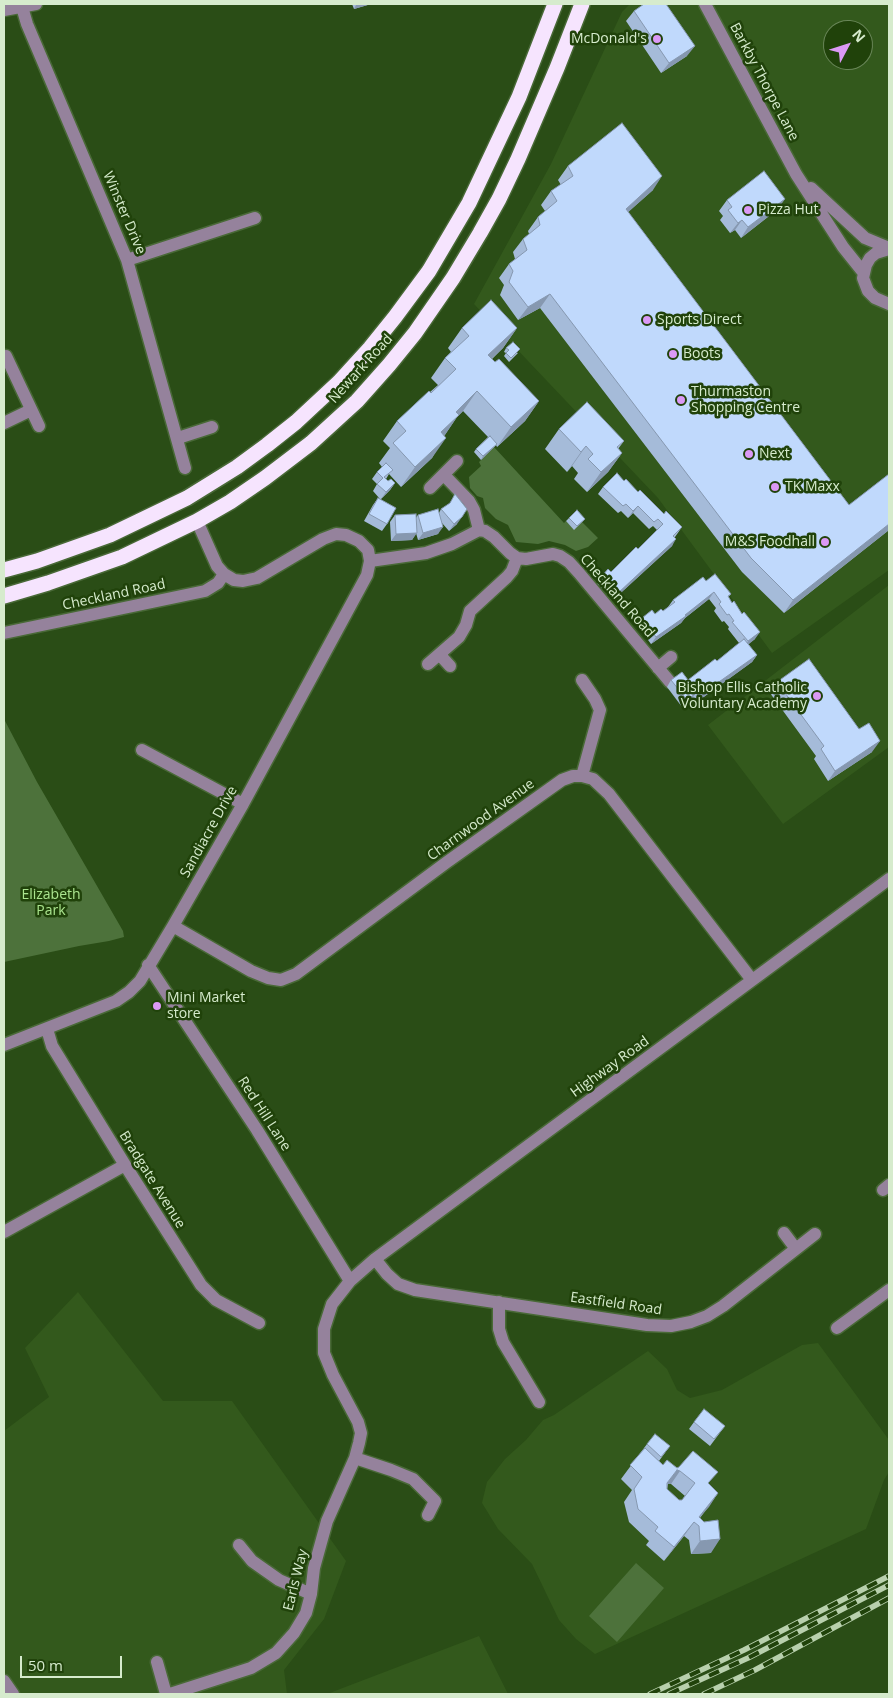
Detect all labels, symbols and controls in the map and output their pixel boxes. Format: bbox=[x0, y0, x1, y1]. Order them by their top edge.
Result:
street label: Barkby Thorpe Lane bbox=[726, 20, 802, 144]
north arrow bbox=[823, 20, 873, 70]
text: N bbox=[848, 25, 870, 46]
place label: McDonald's bbox=[571, 31, 647, 47]
marker: McDonald's bbox=[651, 33, 663, 45]
street label: Winster Drive bbox=[99, 169, 149, 257]
place label: Pizza Hut bbox=[758, 202, 818, 218]
marker: Pizza Hut bbox=[742, 204, 754, 216]
place label: Sports Direct bbox=[657, 312, 742, 328]
marker: Sports Direct bbox=[641, 314, 653, 326]
street label: Newark Road bbox=[326, 331, 396, 407]
place label: Boots bbox=[683, 346, 721, 362]
marker: Boots bbox=[667, 348, 679, 360]
place label: Thurmaston Shopping Centre bbox=[691, 384, 800, 417]
marker: Thurmaston Shopping Centre bbox=[675, 394, 687, 406]
place label: Next bbox=[759, 446, 790, 462]
marker: Next bbox=[743, 448, 755, 460]
place label: TK Maxx bbox=[785, 479, 840, 495]
marker: TK Maxx bbox=[769, 481, 781, 493]
place label: M&S Foodhall bbox=[725, 534, 815, 550]
marker: M&S Foodhall bbox=[819, 536, 831, 548]
street label: Checkland Road bbox=[576, 551, 658, 641]
street label: Checkland Road bbox=[61, 576, 167, 614]
place label: Bishop Ellis Catholic Voluntary Academy bbox=[677, 680, 807, 712]
marker: Bishop Ellis Catholic Voluntary Academy bbox=[811, 690, 823, 702]
street label: Charnwood Avenue bbox=[424, 776, 538, 864]
street label: Sandiacre Drive bbox=[177, 783, 241, 881]
park label: Elizabeth Park bbox=[21, 887, 81, 920]
place label: Mini Market store bbox=[167, 990, 245, 1022]
marker: Mini Market store bbox=[151, 1000, 163, 1012]
street label: Highway Road bbox=[568, 1033, 652, 1101]
street label: Red Hill Lane bbox=[234, 1074, 294, 1154]
street label: Bradgate Avenue bbox=[115, 1128, 189, 1232]
street label: Eastfield Road bbox=[569, 1289, 663, 1319]
street label: Earls Way bbox=[280, 1547, 312, 1613]
scale bar bbox=[22, 1646, 125, 1678]
text: 50 m bbox=[28, 1655, 63, 1675]

